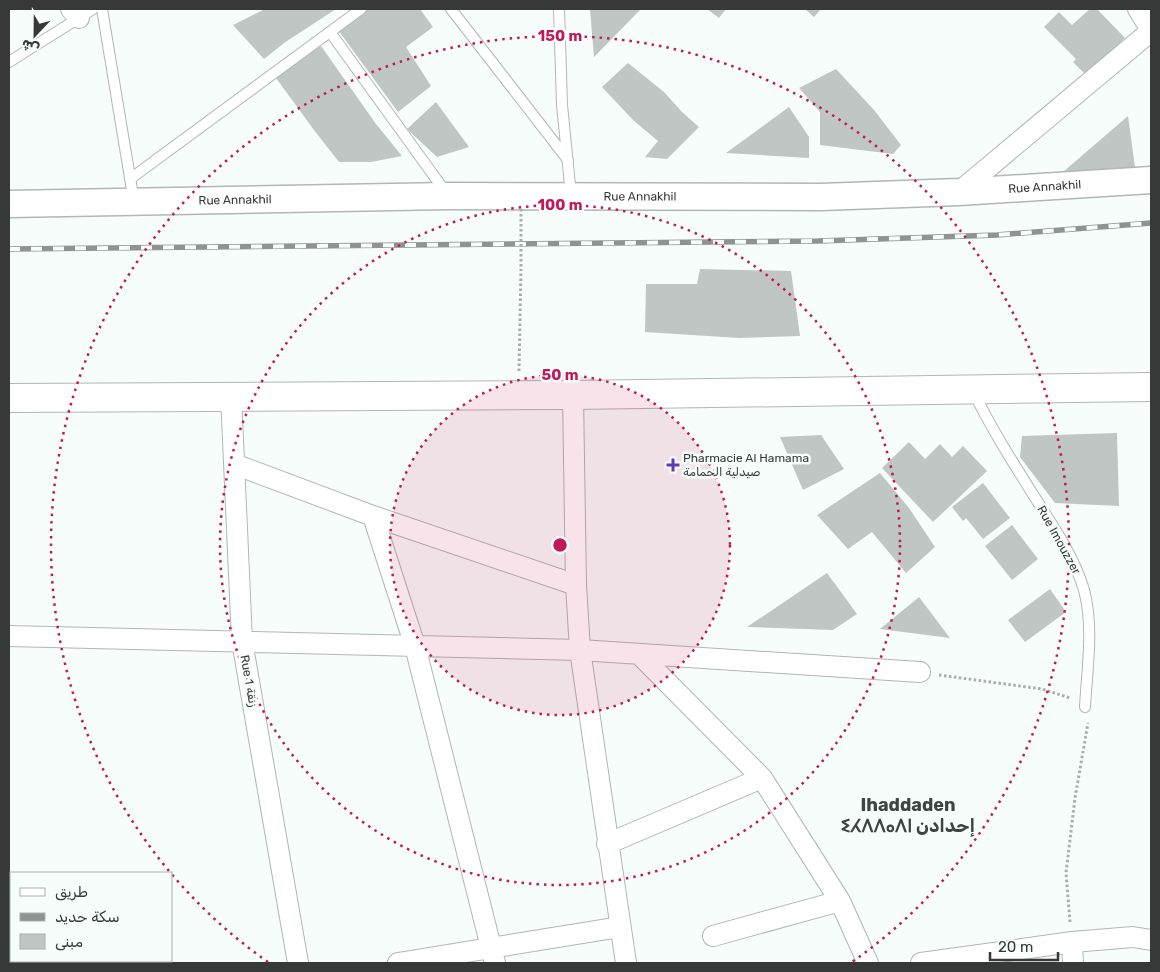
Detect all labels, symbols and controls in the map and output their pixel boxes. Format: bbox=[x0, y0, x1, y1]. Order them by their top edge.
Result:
north arrow bbox=[10, 10, 60, 60]
text: 150 m bbox=[538, 27, 582, 45]
text: ش bbox=[19, 35, 42, 58]
street label: Rue Annakhil bbox=[1008, 177, 1082, 196]
street label: Rue Annakhil bbox=[603, 189, 677, 204]
street label: Rue Annakhil bbox=[198, 192, 272, 208]
text: 100 m bbox=[538, 196, 582, 214]
text: 50 m bbox=[542, 366, 578, 384]
place label: Pharmacie Al Hamama صيدلية الحمامة bbox=[683, 451, 809, 479]
marker: Pharmacie Al Hamama صيدلية الحمامة bbox=[667, 459, 679, 471]
street label: Rue Imouzzer bbox=[1034, 503, 1084, 577]
centre of rings bbox=[551, 536, 569, 554]
street label: Rue 1 زنقة bbox=[237, 654, 260, 708]
district label: Ihaddaden ⵉⵃⴷⴷⴰⴷⵏ إحدادن bbox=[841, 794, 975, 837]
legend bbox=[10, 872, 172, 962]
text: طريق bbox=[55, 883, 88, 901]
text: سكة حديد bbox=[55, 908, 120, 926]
scale bar bbox=[990, 930, 1058, 962]
text: مبنى bbox=[55, 933, 83, 951]
text: 20 m bbox=[998, 938, 1033, 956]

